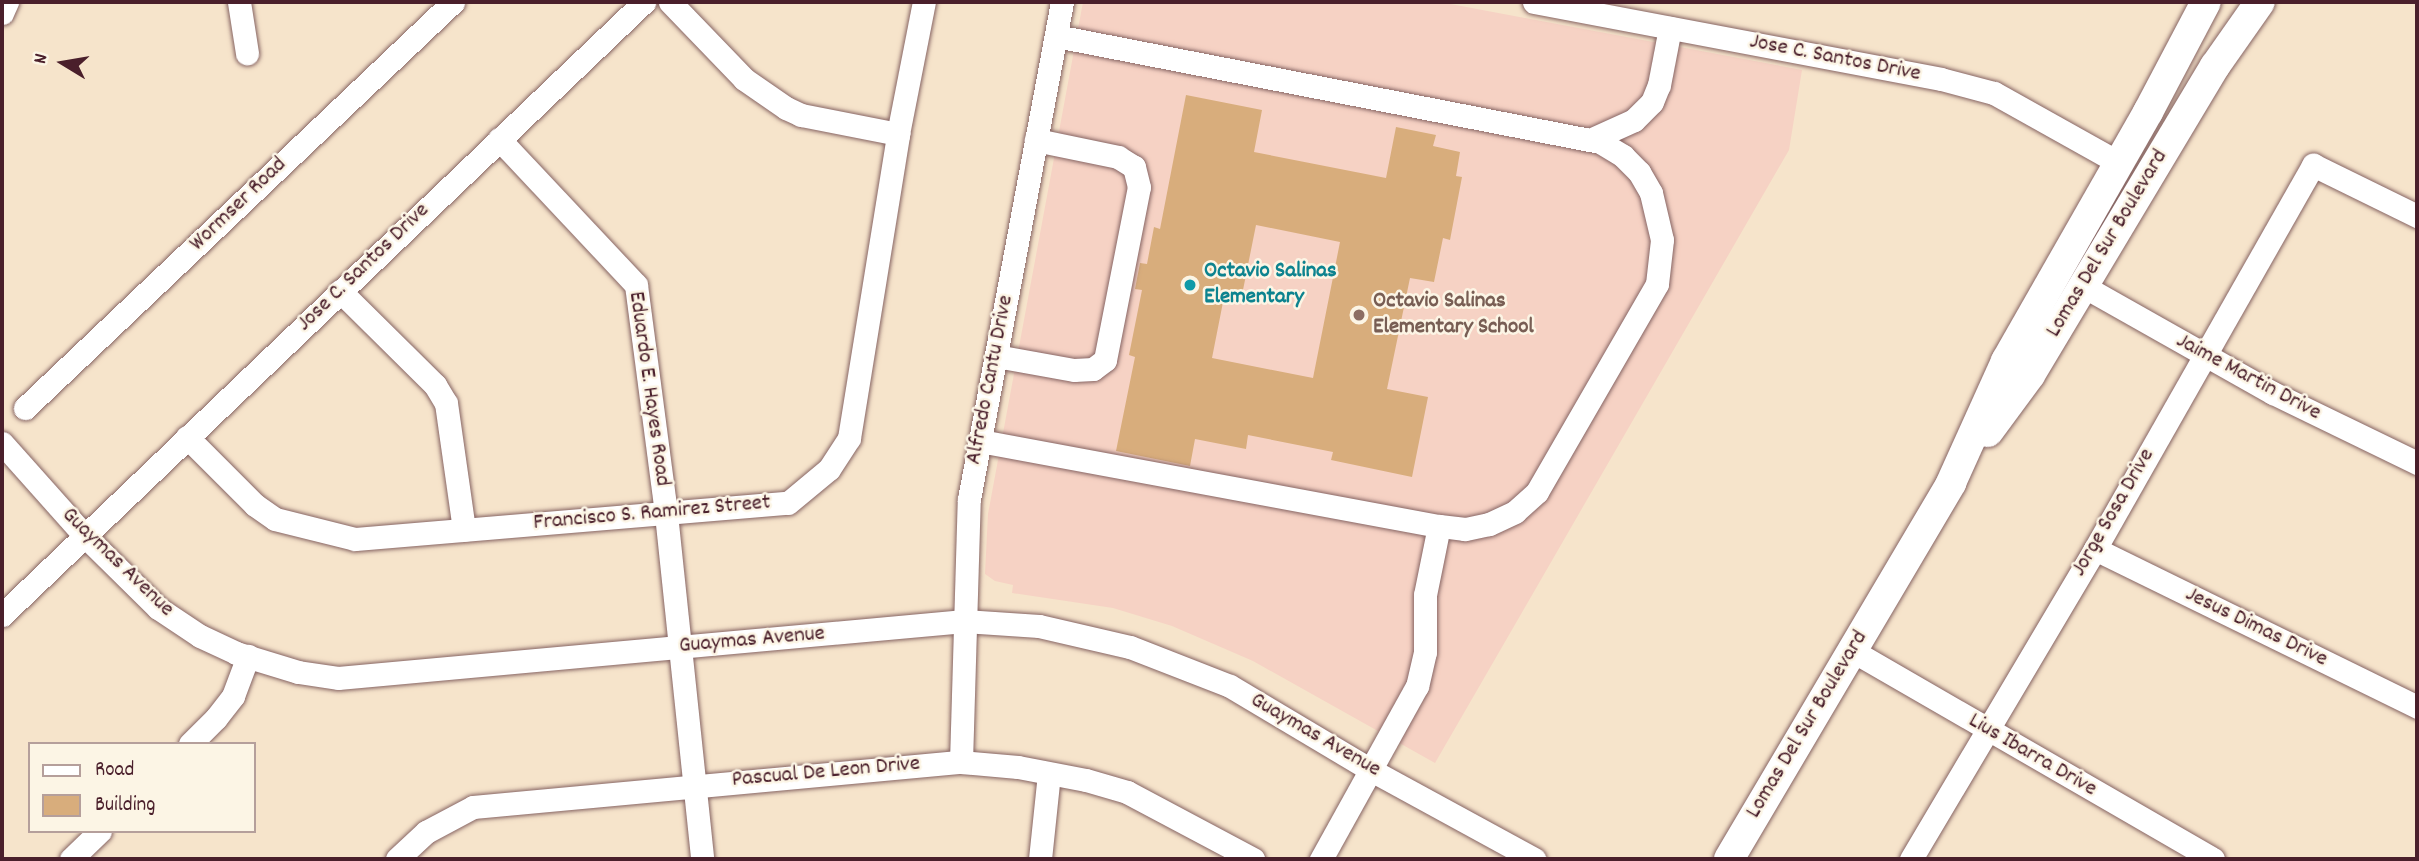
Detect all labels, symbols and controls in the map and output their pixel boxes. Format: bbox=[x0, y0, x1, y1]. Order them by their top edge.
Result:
north arrow bbox=[28, 28, 98, 98]
street label: Jose C. Santos Drive bbox=[1747, 29, 1923, 89]
text: N bbox=[28, 52, 56, 66]
street label: Lomas Del Sur Boulevard bbox=[2041, 145, 2175, 343]
street label: Wormser Road bbox=[185, 152, 293, 258]
street label: Jose C. Santos Drive bbox=[292, 198, 436, 338]
place label: Octavio Salinas Elementary bbox=[1204, 258, 1337, 312]
marker: Octavio Salinas Elementary bbox=[1182, 277, 1198, 293]
place label: Octavio Salinas Elementary School bbox=[1373, 288, 1534, 342]
street label: Eduardo E. Hayes Road bbox=[621, 290, 675, 488]
street label: Alfredo Cantu Drive bbox=[961, 293, 1021, 467]
marker: Octavio Salinas Elementary School bbox=[1351, 307, 1367, 323]
street label: Jaime Martin Drive bbox=[2171, 328, 2325, 428]
street label: Jorge Sosa Drive bbox=[2066, 444, 2162, 582]
street label: Francisco S. Ramirez Street bbox=[532, 490, 772, 538]
street label: Guaymas Avenue bbox=[55, 502, 179, 624]
street label: Jesus Dimas Drive bbox=[2180, 582, 2332, 674]
street label: Guaymas Avenue bbox=[678, 621, 826, 661]
street label: Lomas Del Sur Boulevard bbox=[1741, 626, 1875, 824]
street label: Guaymas Avenue bbox=[1245, 688, 1385, 784]
street label: Lius Ibarra Drive bbox=[1963, 708, 2101, 804]
legend bbox=[28, 742, 256, 833]
street label: Pascual De Leon Drive bbox=[731, 751, 921, 795]
text: Road bbox=[95, 756, 134, 786]
text: Building bbox=[95, 791, 155, 821]

